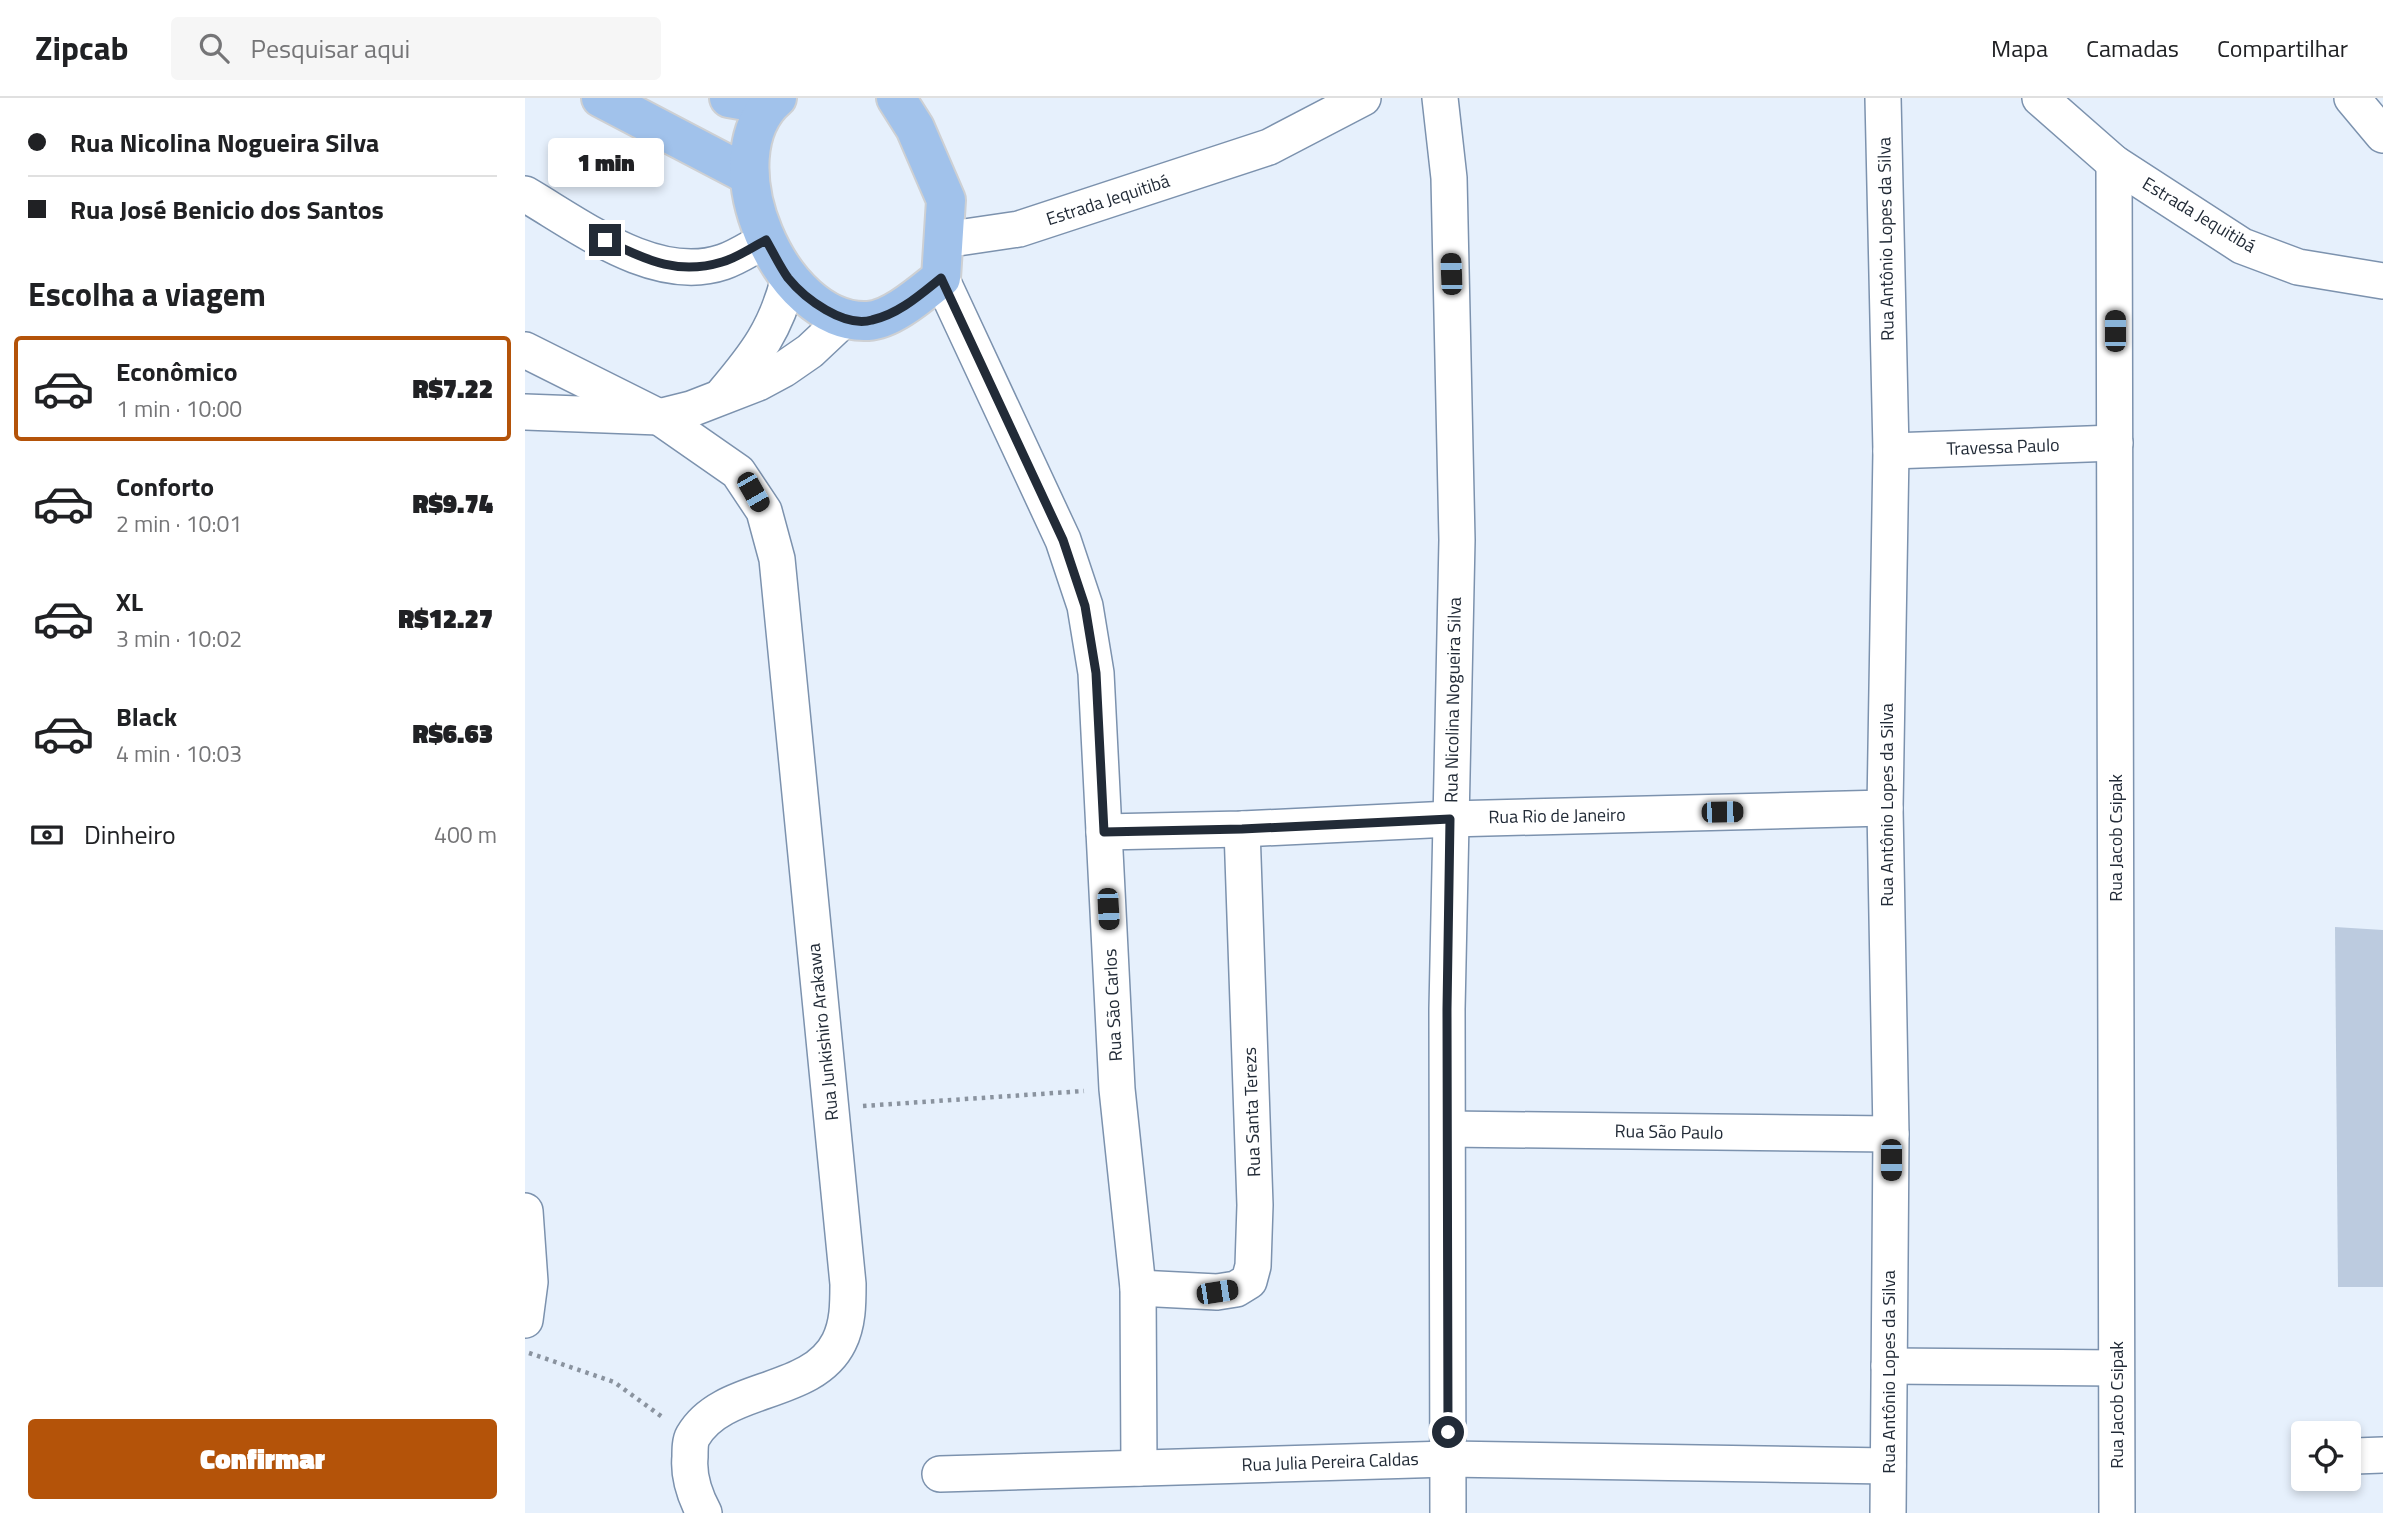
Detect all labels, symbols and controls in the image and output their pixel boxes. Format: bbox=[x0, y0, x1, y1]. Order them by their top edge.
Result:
search box bbox=[171, 17, 661, 80]
text: Zipcab bbox=[35, 23, 129, 73]
icon: search bbox=[195, 29, 233, 67]
text: Pesquisar aqui bbox=[251, 29, 410, 68]
text: Mapa bbox=[1991, 30, 2048, 66]
text: Camadas bbox=[2086, 30, 2179, 66]
text: Compartilhar bbox=[2217, 30, 2348, 66]
text: Rua Nicolina Nogueira Silva bbox=[70, 123, 379, 162]
street label: Rua Antônio Lopes da Silva bbox=[1870, 137, 1901, 341]
callout: 1 min bbox=[547, 138, 663, 188]
text: 1 min bbox=[577, 145, 635, 180]
street label: Estrada Jequitibá bbox=[1043, 167, 1173, 232]
street label: Estrada Jequitibá bbox=[2137, 170, 2261, 259]
text: Rua José Benicio dos Santos bbox=[70, 190, 384, 229]
route end bbox=[589, 224, 621, 256]
car bbox=[1440, 253, 1463, 295]
text: Escolha a viagem bbox=[28, 270, 266, 318]
car bbox=[2105, 310, 2126, 352]
text: Econômico bbox=[116, 352, 238, 391]
icon: car bbox=[32, 357, 95, 420]
text: R$7.22 bbox=[412, 369, 493, 408]
text: 1 min · 10:00 bbox=[116, 391, 242, 426]
street label: Travessa Paulo bbox=[1946, 431, 2060, 462]
text: Conforto bbox=[116, 467, 214, 506]
car bbox=[734, 469, 773, 515]
icon: car bbox=[32, 472, 95, 535]
text: R$9.74 bbox=[412, 484, 493, 523]
text: 2 min · 10:01 bbox=[116, 506, 242, 541]
text: XL bbox=[116, 582, 143, 621]
icon: car bbox=[32, 587, 95, 650]
street label: Rua Nicolina Nogueira Silva bbox=[1437, 597, 1468, 803]
text: R$12.27 bbox=[398, 599, 493, 638]
text: 3 min · 10:02 bbox=[116, 621, 242, 656]
text: Black bbox=[116, 697, 177, 736]
icon: car bbox=[32, 702, 95, 765]
street label: Rua Antônio Lopes da Silva bbox=[1873, 703, 1900, 907]
text: R$6.63 bbox=[412, 714, 493, 753]
text: 4 min · 10:03 bbox=[116, 736, 242, 771]
street label: Rua Jacob Csipak bbox=[2102, 774, 2129, 902]
street label: Rua Rio de Janeiro bbox=[1488, 801, 1626, 830]
car bbox=[1701, 801, 1744, 823]
text: Dinheiro bbox=[84, 815, 176, 854]
icon: cash bbox=[28, 816, 66, 854]
text: 400 m bbox=[434, 817, 497, 852]
car bbox=[1097, 887, 1120, 931]
street label: Rua Junkishiro Arakawa bbox=[800, 942, 845, 1122]
street label: Rua São Carlos bbox=[1096, 948, 1129, 1062]
street label: Rua Santa Terezs bbox=[1236, 1047, 1267, 1177]
street label: Rua São Paulo bbox=[1614, 1117, 1724, 1146]
car bbox=[1881, 1139, 1902, 1181]
street label: Rua Antônio Lopes da Silva bbox=[1875, 1270, 1902, 1474]
car bbox=[1195, 1278, 1240, 1306]
street label: Rua Jacob Csipak bbox=[2103, 1341, 2130, 1469]
route start bbox=[1432, 1416, 1464, 1448]
button: Confirmar bbox=[28, 1419, 497, 1499]
map controls bbox=[2291, 1421, 2361, 1491]
button: locate bbox=[2291, 1421, 2361, 1491]
street label: Rua Julia Pereira Caldas bbox=[1241, 1445, 1419, 1478]

